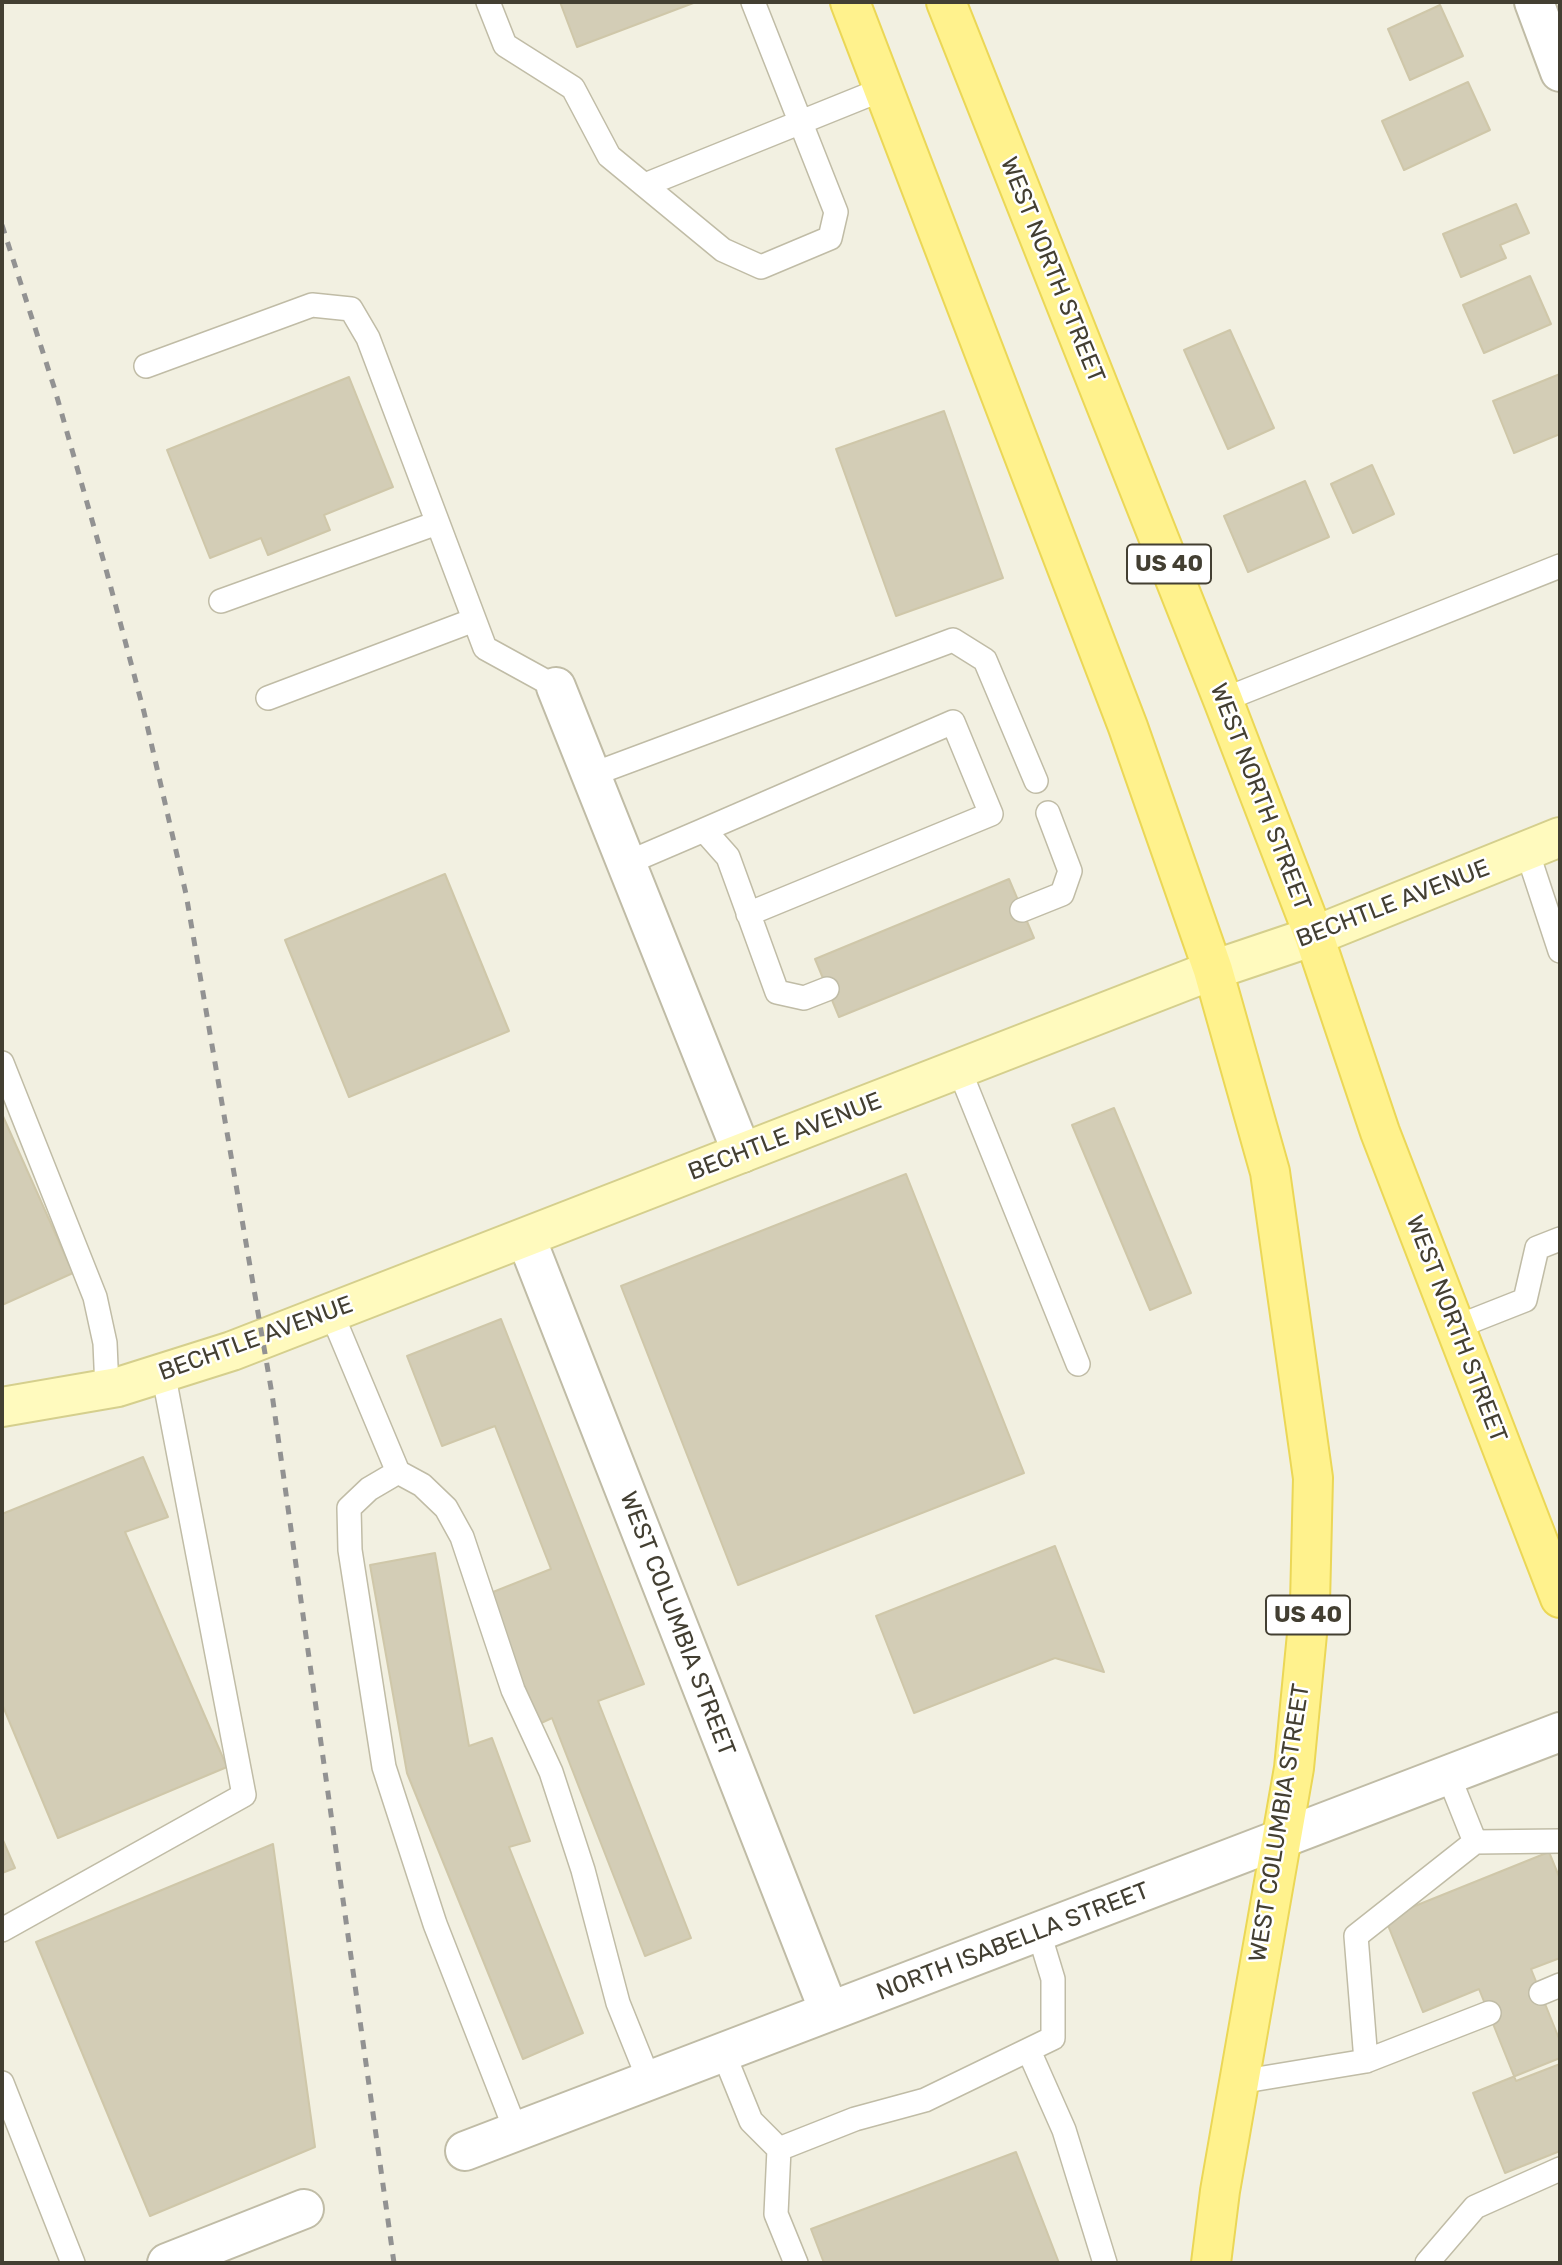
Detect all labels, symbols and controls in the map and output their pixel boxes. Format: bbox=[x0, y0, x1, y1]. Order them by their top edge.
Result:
street label: WEST NORTH STREET bbox=[994, 153, 1110, 387]
road number: US 40 bbox=[1127, 544, 1211, 584]
street label: WEST NORTH STREET bbox=[1203, 679, 1317, 915]
street label: BECHTLE AVENUE bbox=[1292, 854, 1494, 954]
street label: BECHTLE AVENUE bbox=[684, 1087, 886, 1187]
street label: WEST NORTH STREET bbox=[1399, 1211, 1513, 1447]
street label: BECHTLE AVENUE bbox=[155, 1290, 357, 1388]
street label: WEST COLUMBIA STREET bbox=[613, 1487, 741, 1761]
road number: US 40 bbox=[1266, 1596, 1350, 1634]
street label: WEST COLUMBIA STREET bbox=[1244, 1682, 1316, 1964]
street label: NORTH ISABELLA STREET bbox=[873, 1877, 1153, 2007]

